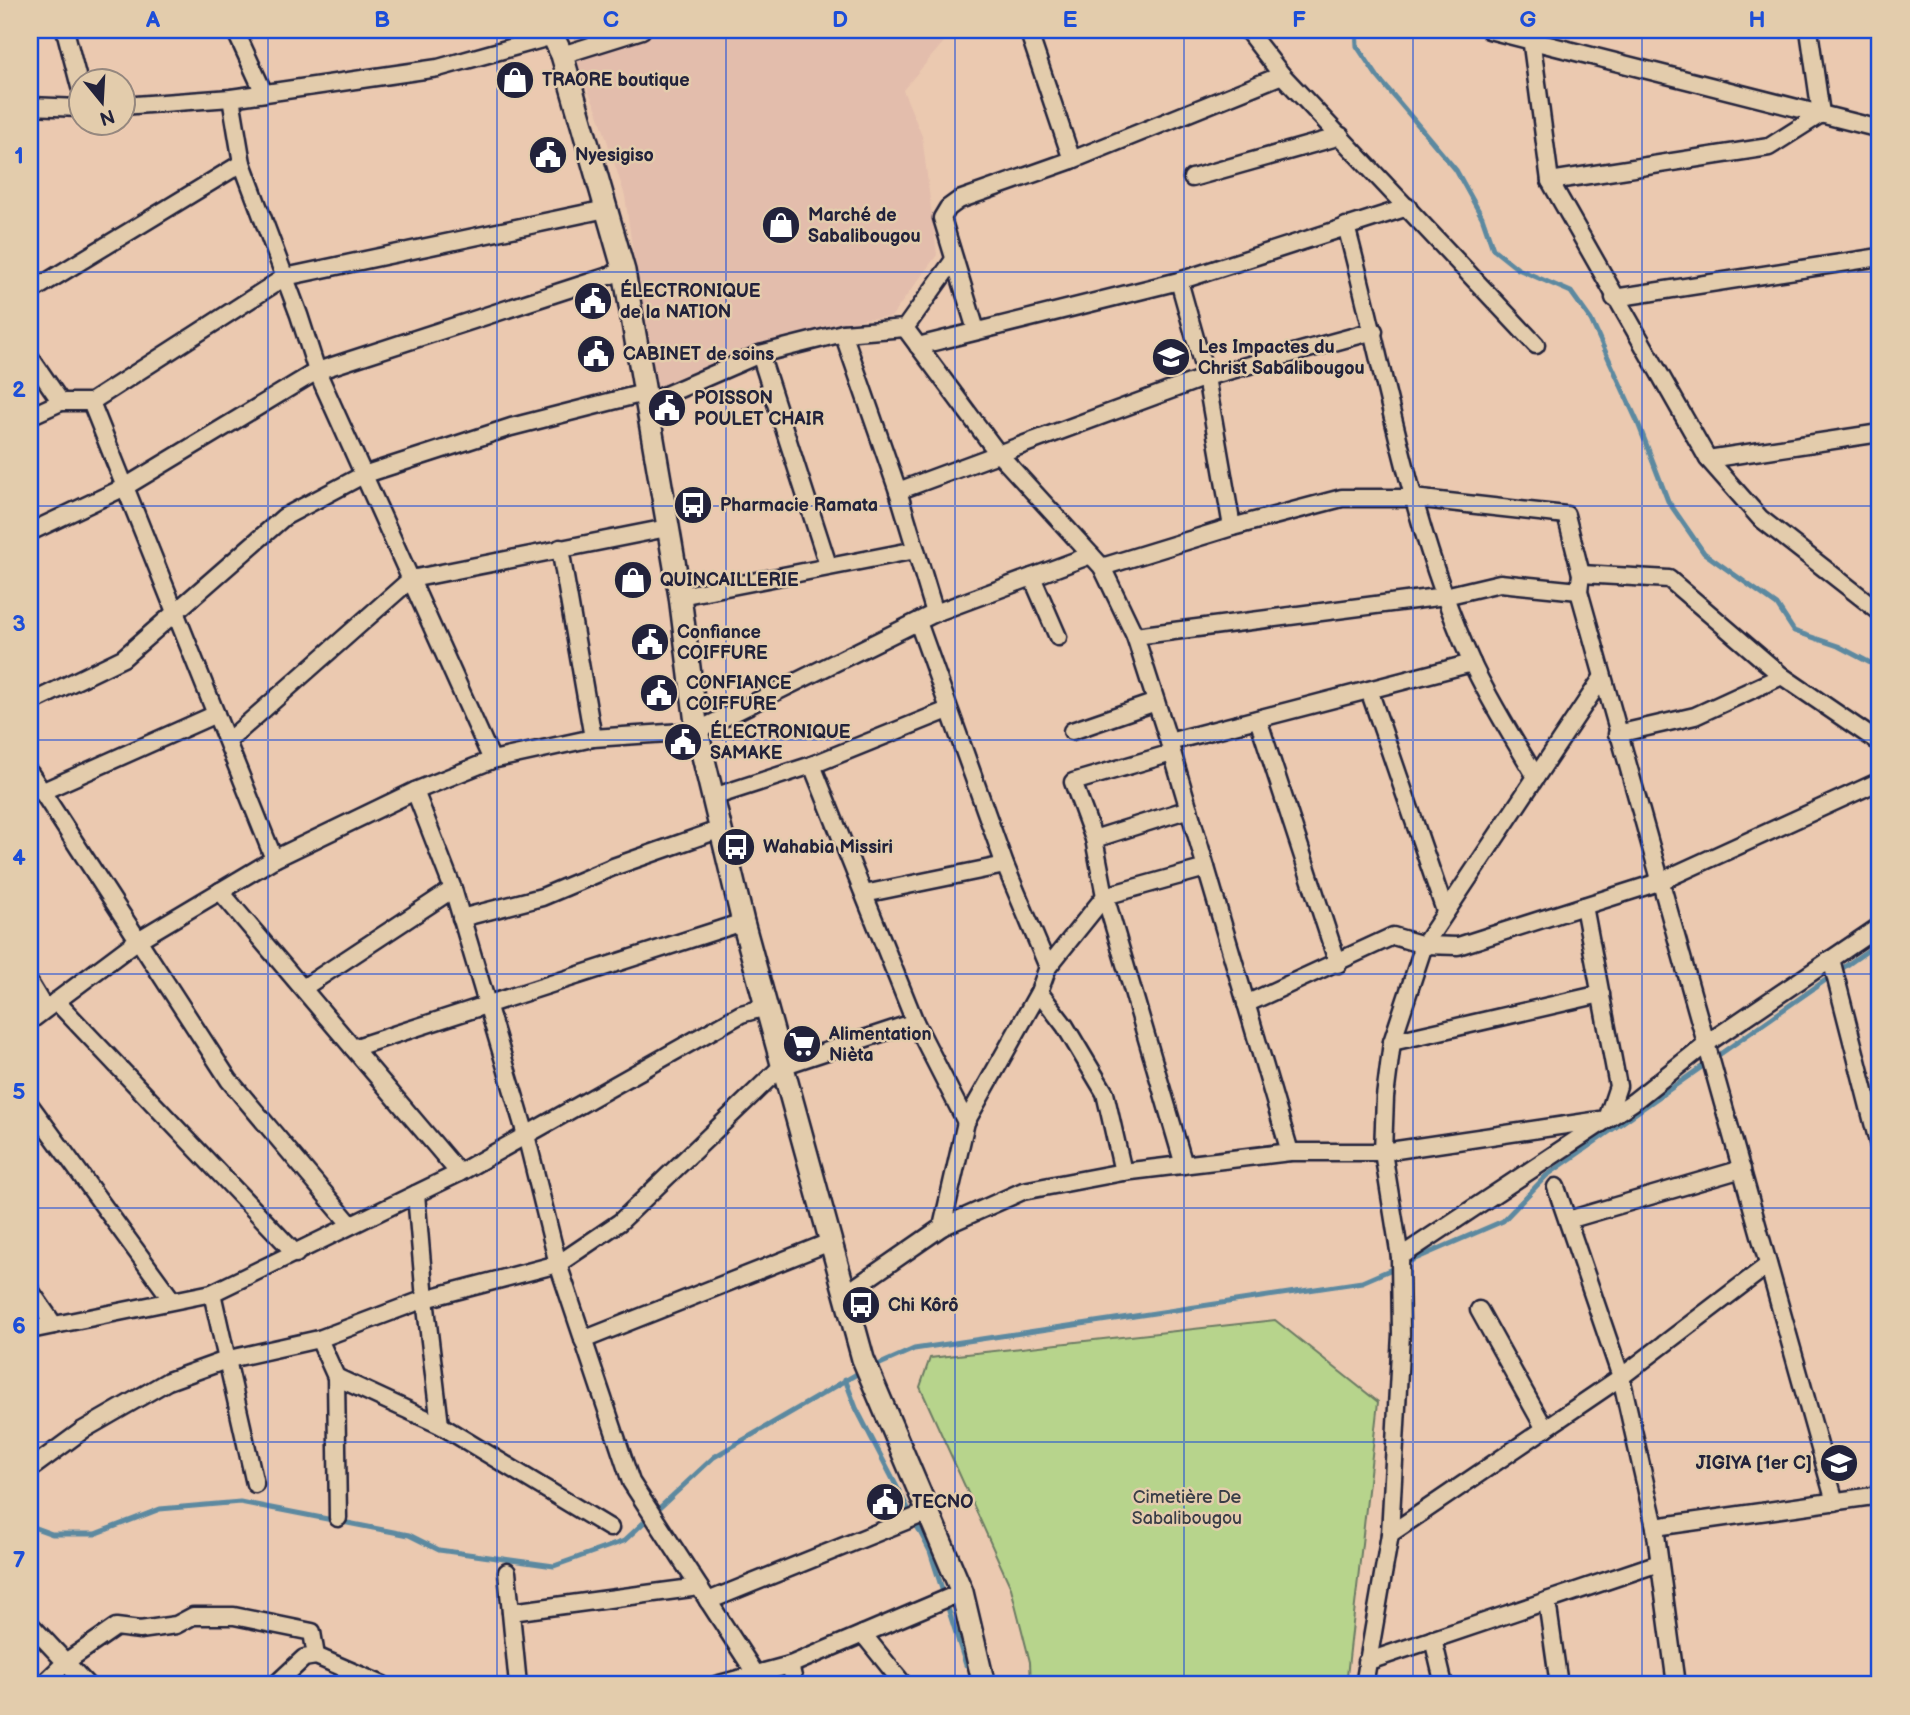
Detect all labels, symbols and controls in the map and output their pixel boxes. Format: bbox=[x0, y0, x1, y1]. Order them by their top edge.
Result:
text: A bbox=[145, 6, 161, 34]
text: B bbox=[374, 6, 390, 34]
text: C bbox=[603, 6, 619, 34]
text: D bbox=[832, 6, 848, 34]
text: E bbox=[1063, 6, 1078, 34]
text: F bbox=[1292, 6, 1306, 34]
text: G bbox=[1520, 6, 1537, 34]
text: H bbox=[1748, 6, 1766, 34]
shop icon: TRAORE boutique bbox=[494, 59, 536, 101]
north arrow bbox=[66, 66, 136, 136]
place label: TRAORE boutique bbox=[542, 70, 690, 91]
text: N bbox=[96, 104, 117, 130]
public building icon: Nyesigiso bbox=[527, 134, 569, 176]
text: 1 bbox=[14, 142, 24, 170]
place label: Nyesigiso bbox=[575, 145, 654, 166]
shop icon: Marché de Sabalibougou bbox=[760, 204, 802, 246]
place label: Marché de Sabalibougou bbox=[808, 205, 921, 247]
place label: ÉLECTRONIQUE de la NATION bbox=[620, 279, 761, 323]
public building icon: ÉLECTRONIQUE de la NATION bbox=[572, 280, 614, 322]
public building icon: CABINET de soins bbox=[575, 333, 617, 375]
school or university icon: Les Impactes du Christ Sabalibougou bbox=[1150, 336, 1192, 378]
place label: Les Impactes du Christ Sabalibougou bbox=[1198, 337, 1365, 379]
place label: CABINET de soins bbox=[623, 344, 774, 365]
text: 2 bbox=[12, 376, 26, 404]
public building icon: POISSON POULET CHAIR bbox=[646, 387, 688, 429]
place label: POISSON POULET CHAIR bbox=[694, 388, 824, 430]
bus stop icon: Pharmacie Ramata bbox=[672, 484, 714, 526]
place label: Pharmacie Ramata bbox=[720, 495, 878, 516]
shop icon: QUINCAILLERIE bbox=[612, 559, 654, 601]
place label: QUINCAILLERIE bbox=[660, 570, 799, 591]
text: 3 bbox=[12, 610, 26, 638]
public building icon: Confiance COIFFURE bbox=[629, 621, 671, 663]
place label: Confiance COIFFURE bbox=[677, 622, 768, 664]
public building icon: CONFIANCE COIFFURE bbox=[638, 672, 680, 714]
place label: CONFIANCE COIFFURE bbox=[686, 673, 792, 715]
place label: ÉLECTRONIQUE SAMAKE bbox=[710, 720, 851, 764]
public building icon: ÉLECTRONIQUE SAMAKE bbox=[662, 721, 704, 763]
bus stop icon: Wahabia Missiri bbox=[715, 826, 757, 868]
place label: Wahabia Missiri bbox=[763, 837, 893, 858]
text: 4 bbox=[12, 844, 26, 872]
supermarket icon: Alimentation Nièta bbox=[781, 1023, 823, 1065]
place label: Alimentation Nièta bbox=[828, 1024, 931, 1066]
text: 5 bbox=[12, 1078, 26, 1106]
bus stop icon: Chi Kôrô bbox=[840, 1284, 882, 1326]
place label: Chi Kôrô bbox=[888, 1295, 959, 1316]
text: 6 bbox=[12, 1312, 26, 1340]
school or university icon: JIGIYA [1er C] bbox=[1818, 1442, 1860, 1484]
place label: JIGIYA [1er C] bbox=[1696, 1453, 1812, 1474]
public building icon: TECNO bbox=[864, 1481, 906, 1523]
park label: Cimetière De Sabalibougou bbox=[1132, 1487, 1242, 1529]
place label: TECNO bbox=[912, 1492, 973, 1513]
text: 7 bbox=[13, 1546, 26, 1574]

